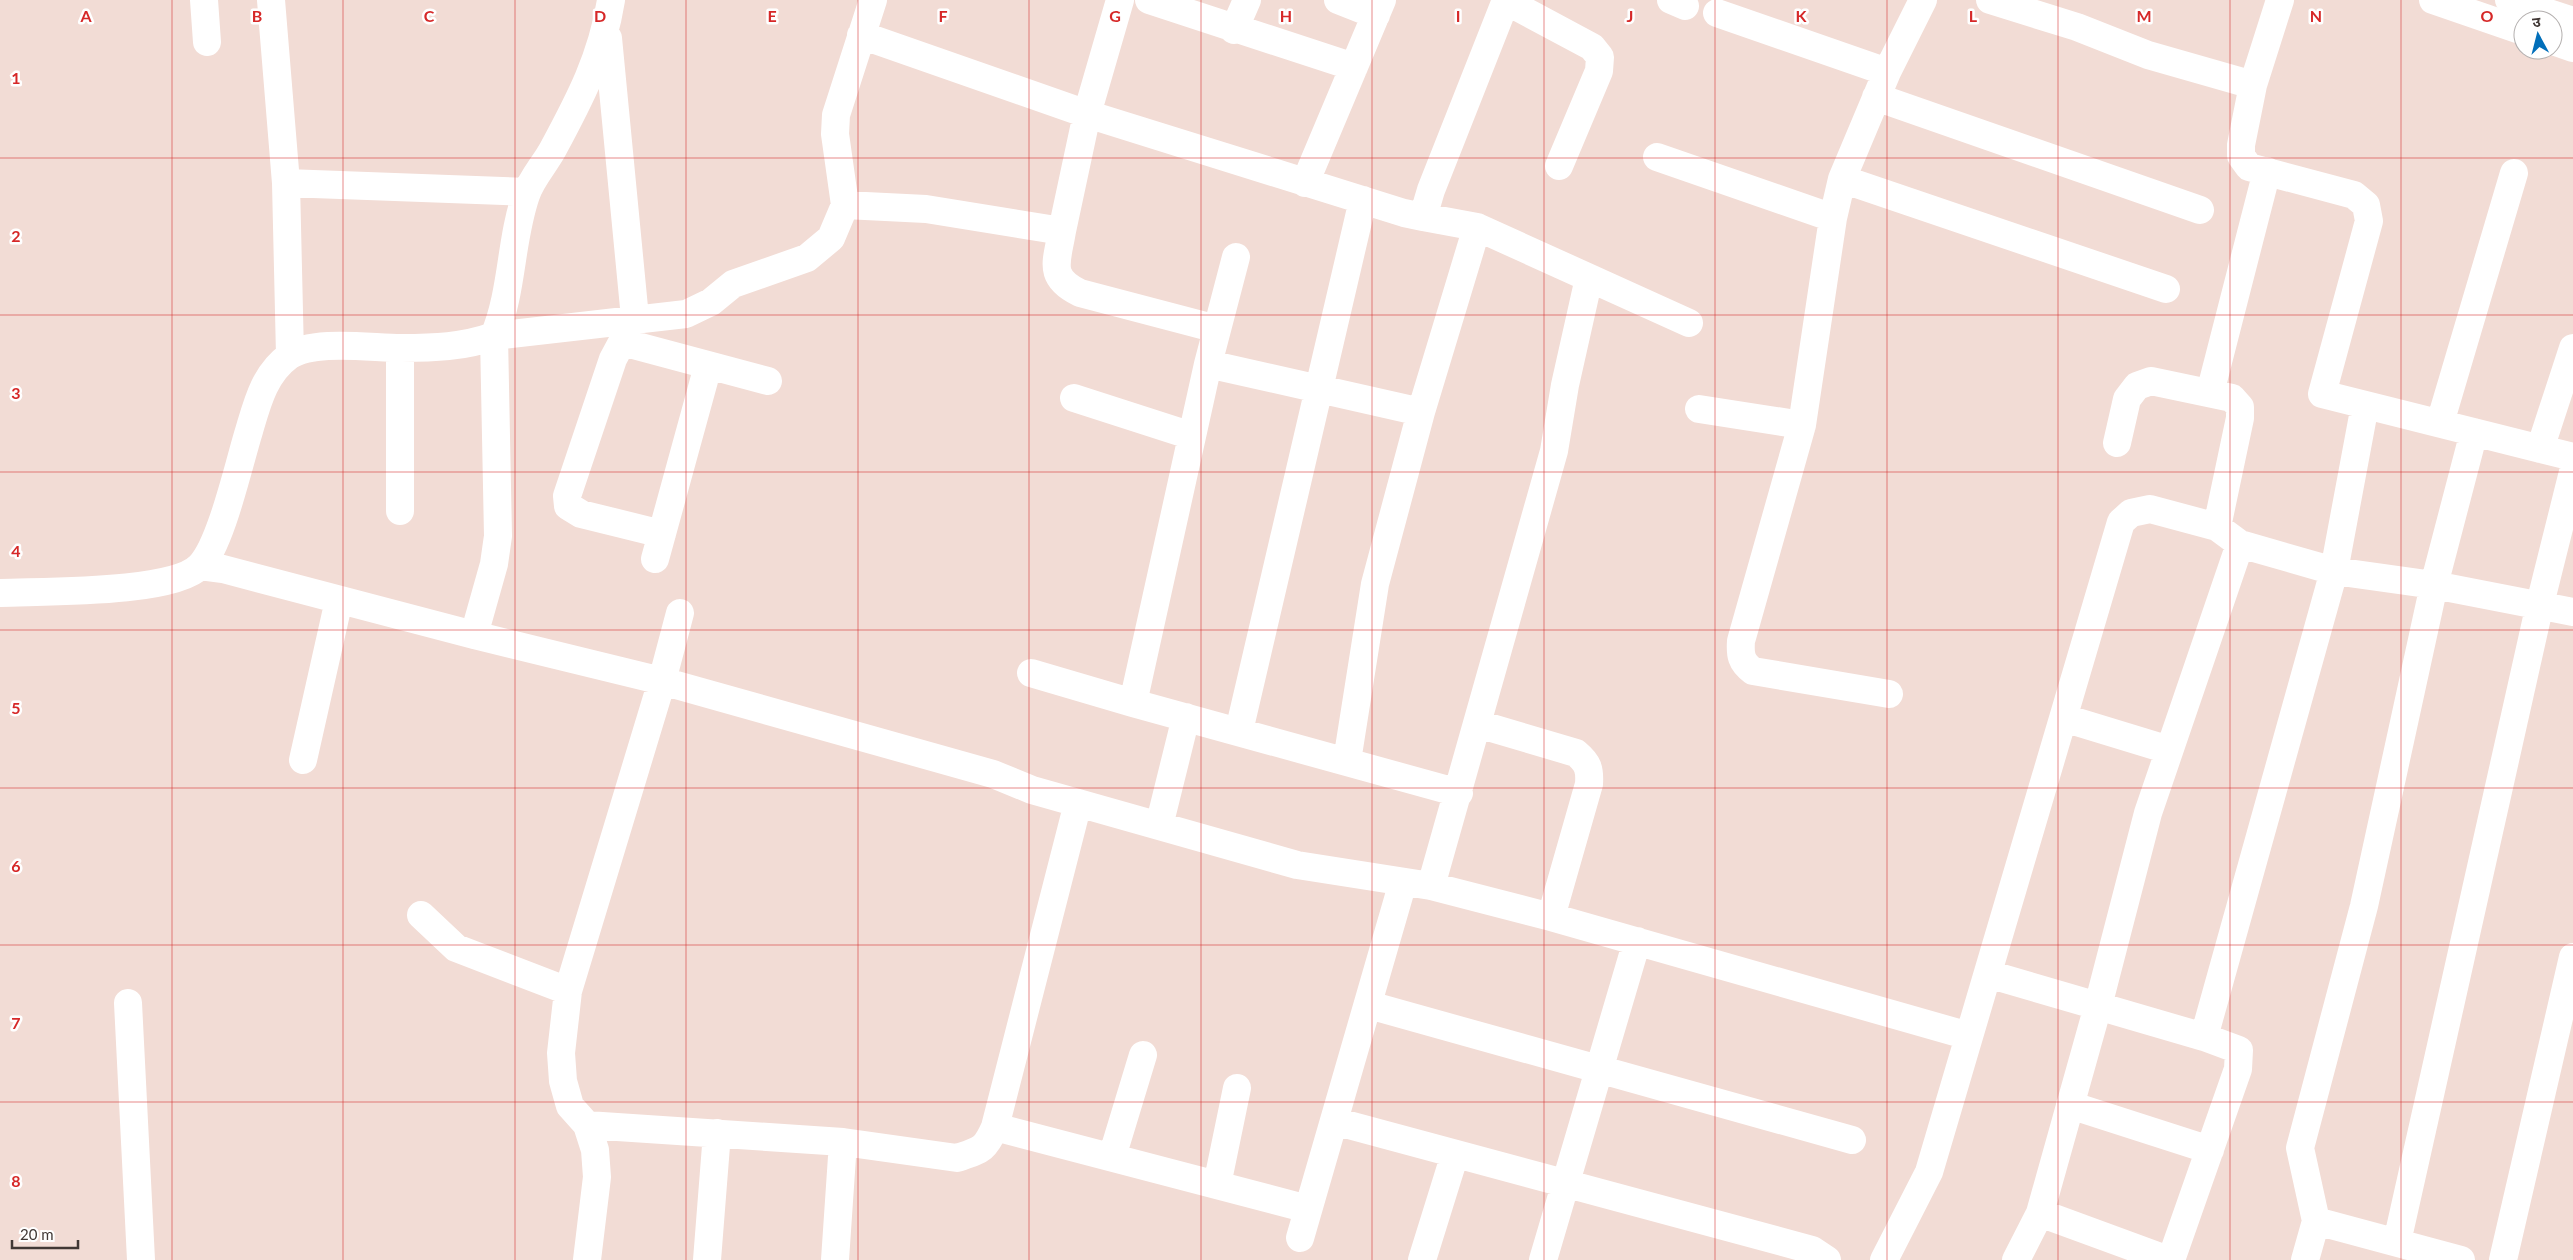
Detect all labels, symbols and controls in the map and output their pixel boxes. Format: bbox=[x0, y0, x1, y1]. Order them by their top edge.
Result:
text: A bbox=[79, 6, 92, 25]
text: B bbox=[252, 6, 262, 25]
text: C bbox=[424, 6, 435, 25]
text: D bbox=[594, 6, 606, 25]
text: E bbox=[767, 6, 777, 25]
text: F bbox=[938, 6, 948, 25]
text: G bbox=[1109, 6, 1121, 25]
text: H bbox=[1280, 6, 1292, 25]
text: I bbox=[1456, 6, 1460, 25]
text: J bbox=[1627, 6, 1633, 25]
text: K bbox=[1796, 6, 1808, 25]
text: L bbox=[1969, 6, 1978, 25]
text: M bbox=[2136, 6, 2152, 25]
text: N bbox=[2310, 6, 2322, 25]
text: O bbox=[2481, 6, 2494, 25]
north arrow bbox=[2513, 10, 2563, 60]
text: उ bbox=[2531, 13, 2542, 31]
text: 1 bbox=[11, 68, 21, 87]
text: 2 bbox=[11, 226, 21, 245]
text: 3 bbox=[11, 383, 21, 402]
text: 4 bbox=[11, 541, 21, 560]
text: 5 bbox=[11, 698, 21, 717]
text: 6 bbox=[11, 856, 21, 875]
text: 7 bbox=[11, 1013, 21, 1032]
text: 8 bbox=[11, 1171, 21, 1190]
scale bar bbox=[12, 1218, 79, 1250]
text: 20 m bbox=[20, 1225, 54, 1243]

